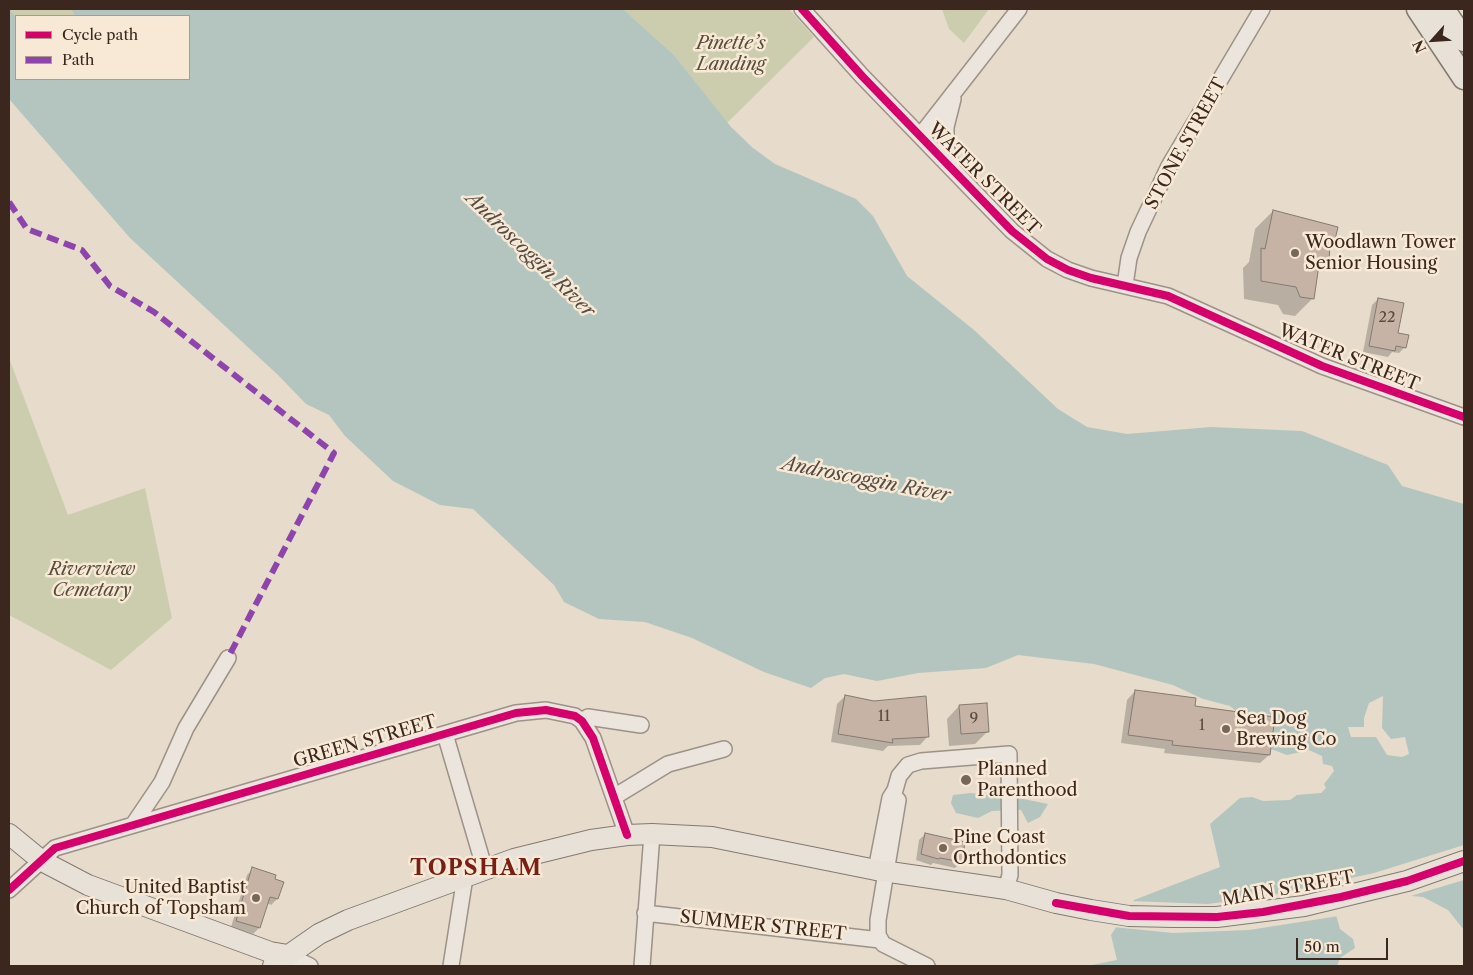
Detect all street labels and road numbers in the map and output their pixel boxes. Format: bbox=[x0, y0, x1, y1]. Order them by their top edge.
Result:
street label: STONE STREET bbox=[1141, 75, 1231, 213]
street label: WATER STREET bbox=[923, 118, 1045, 240]
street label: WATER STREET bbox=[1275, 320, 1423, 396]
street label: GREEN STREET bbox=[291, 711, 439, 773]
street label: MAIN STREET bbox=[1220, 867, 1356, 911]
street label: SUMMER STREET bbox=[679, 907, 847, 945]

